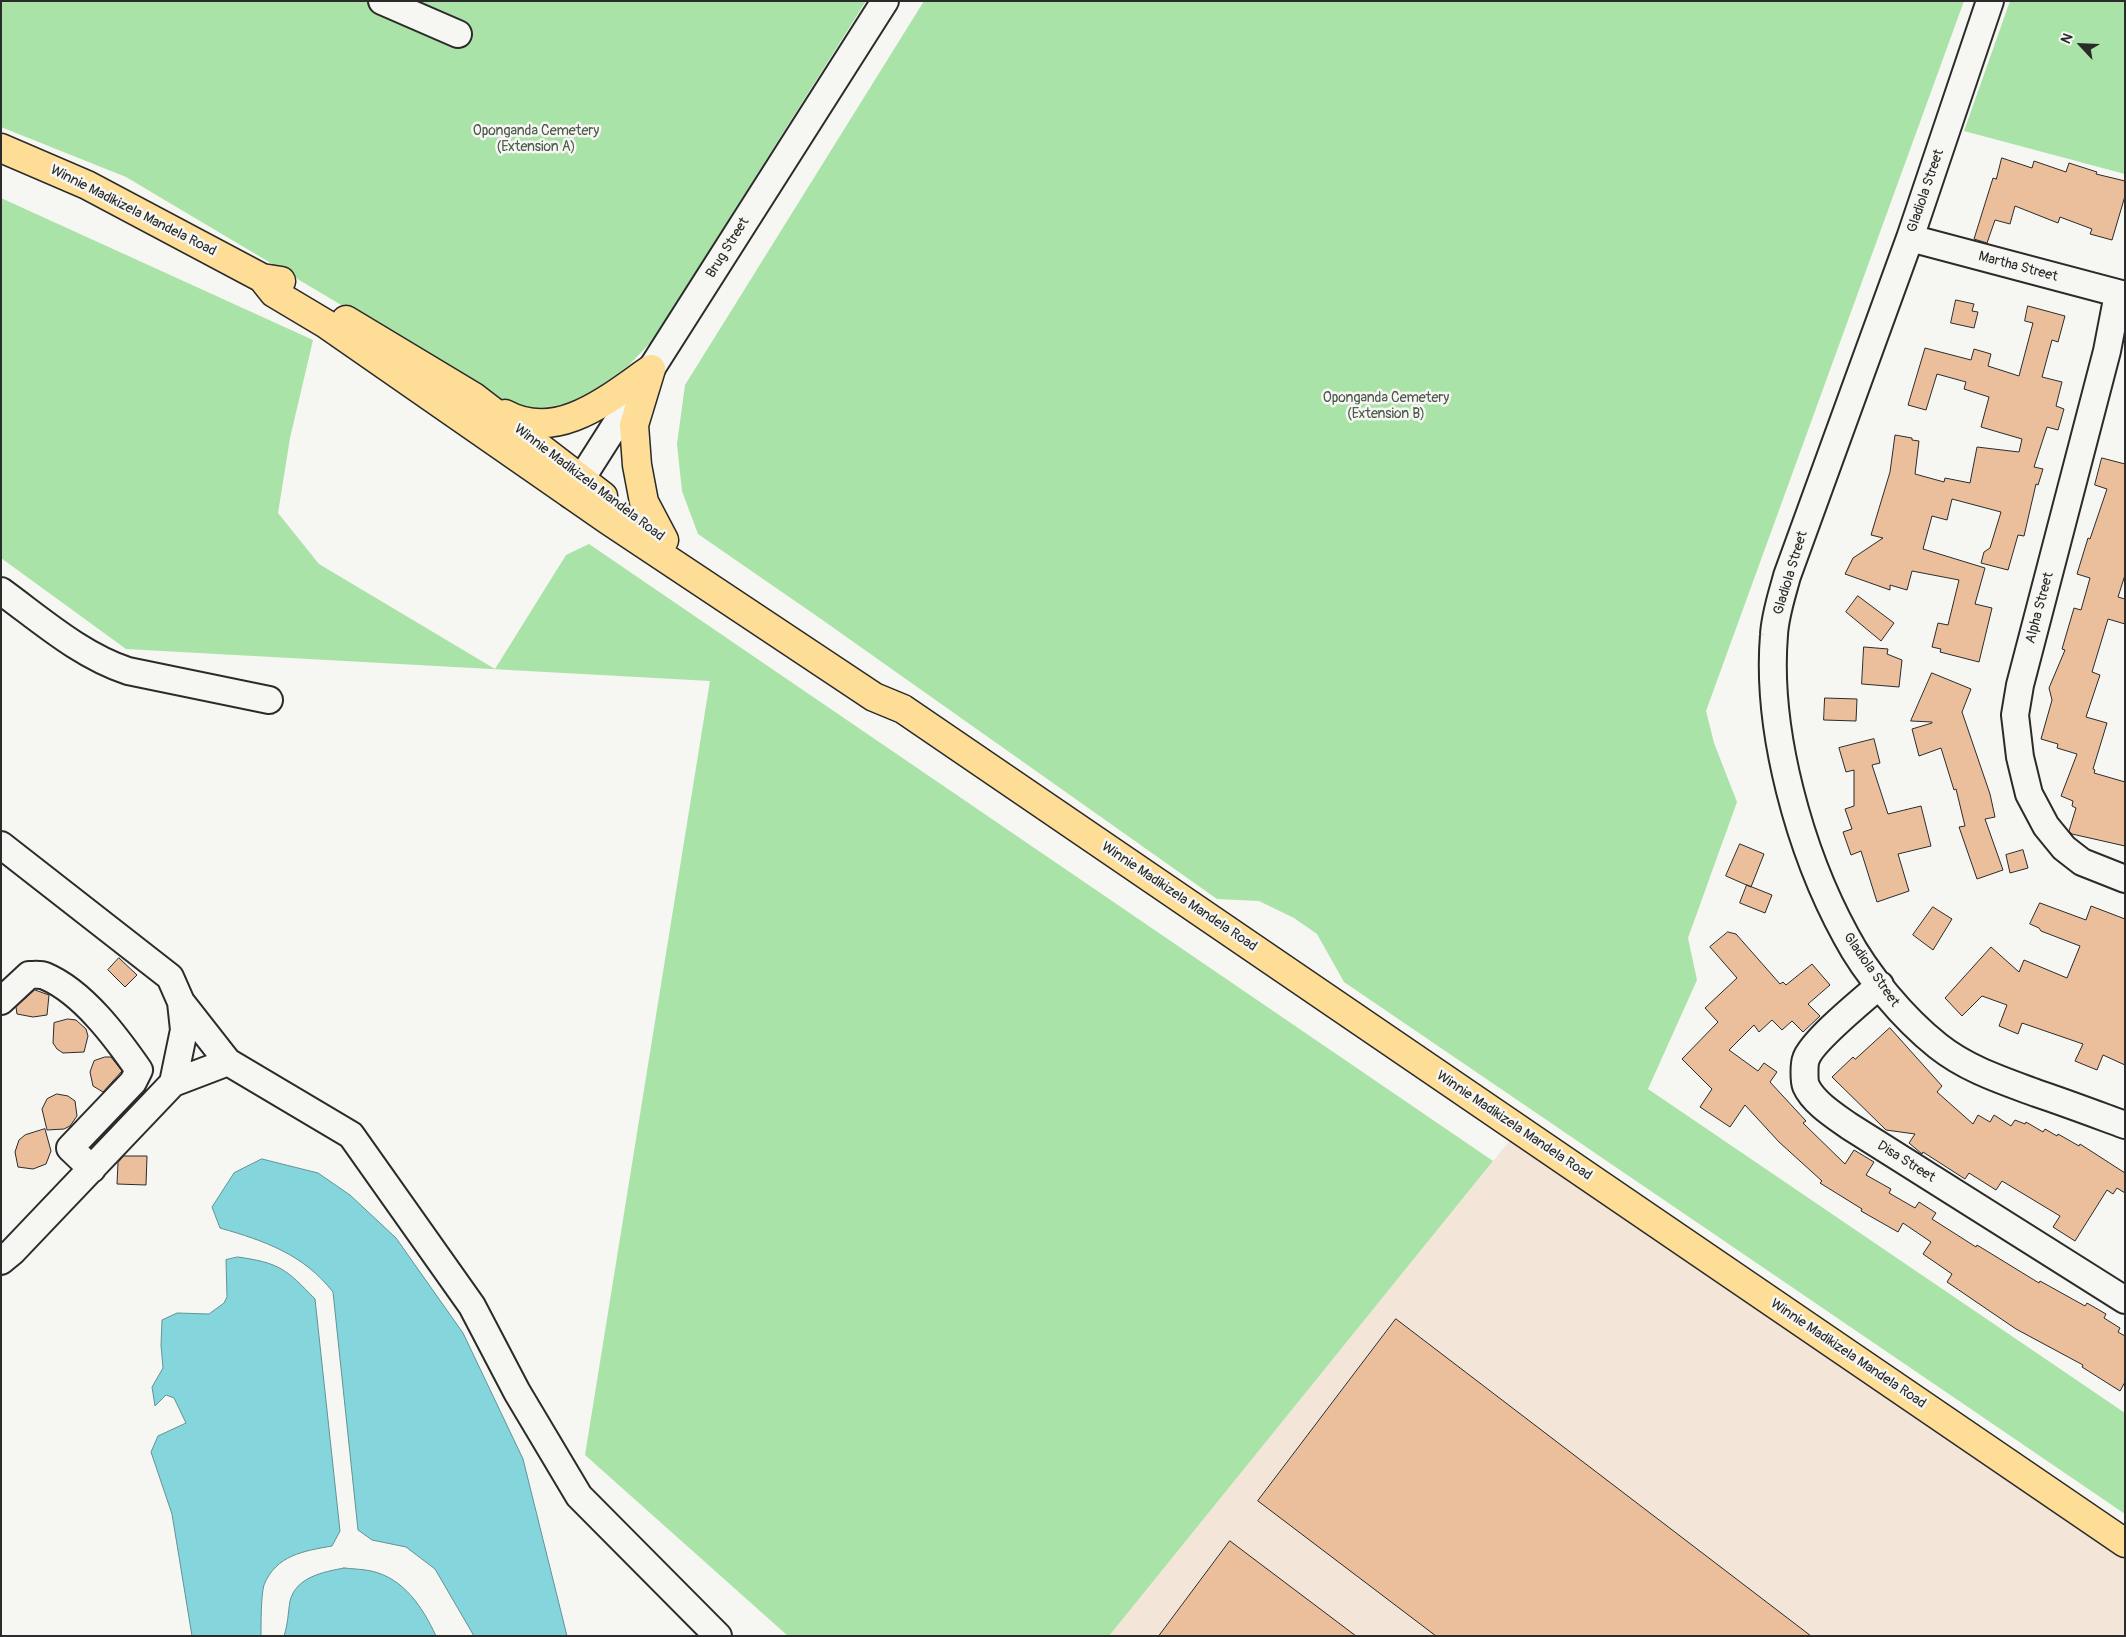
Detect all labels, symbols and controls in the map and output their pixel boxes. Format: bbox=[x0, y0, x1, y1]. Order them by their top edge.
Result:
north arrow bbox=[2056, 20, 2106, 70]
text: N bbox=[2057, 31, 2077, 46]
park label: Oponganda Cemetery (Extension A) bbox=[473, 123, 599, 156]
street label: Gladiola Street bbox=[1904, 147, 1948, 235]
street label: Winnie Madikizela Mandela Road bbox=[47, 162, 219, 260]
street label: Brug Street bbox=[703, 215, 753, 281]
street label: Martha Street bbox=[1977, 248, 2059, 286]
park label: Oponganda Cemetery (Extension B) bbox=[1323, 390, 1449, 422]
street label: Winnie Madikizela Mandela Road bbox=[511, 421, 667, 545]
street label: Gladiola Street bbox=[1770, 529, 1812, 617]
street label: Alpha Street bbox=[2022, 571, 2058, 645]
street label: Winnie Madikizela Mandela Road bbox=[1098, 839, 1260, 955]
street label: Gladiola Street bbox=[1839, 930, 1903, 1010]
street label: Winnie Madikizela Mandela Road bbox=[1433, 1068, 1595, 1184]
street label: Disa Street bbox=[1874, 1138, 1938, 1186]
street label: Winnie Madikizela Mandela Road bbox=[1767, 1296, 1929, 1412]

